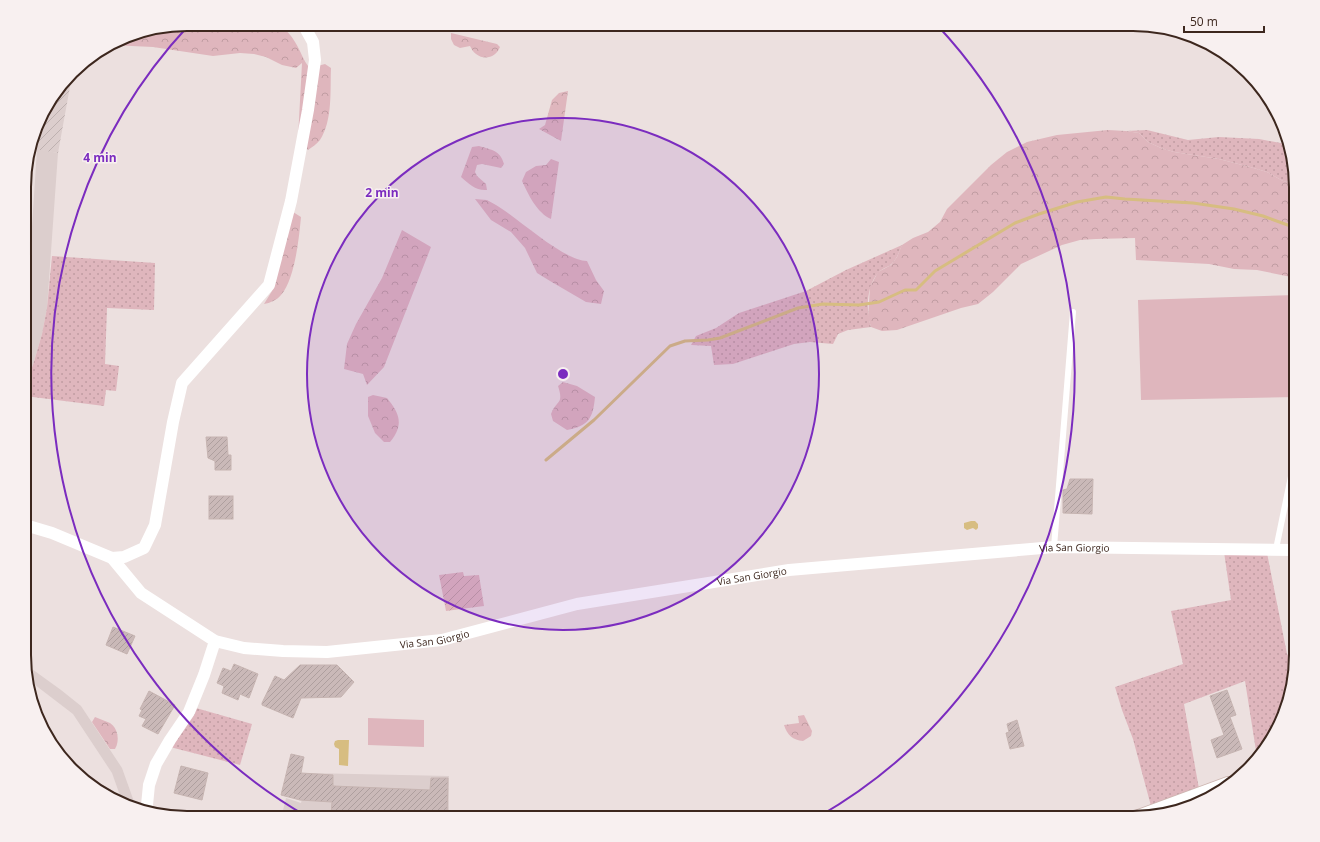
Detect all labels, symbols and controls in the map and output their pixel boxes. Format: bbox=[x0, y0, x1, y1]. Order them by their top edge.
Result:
scale bar bbox=[1184, 8, 1264, 34]
text: 50 m bbox=[1190, 13, 1218, 30]
text: 4 min bbox=[83, 149, 117, 166]
text: 2 min bbox=[365, 184, 399, 201]
centre of rings bbox=[556, 367, 570, 381]
street label: Via San Giorgio bbox=[1039, 540, 1110, 555]
street label: Via San Giorgio bbox=[716, 563, 788, 588]
street label: Via San Giorgio bbox=[399, 626, 471, 651]

